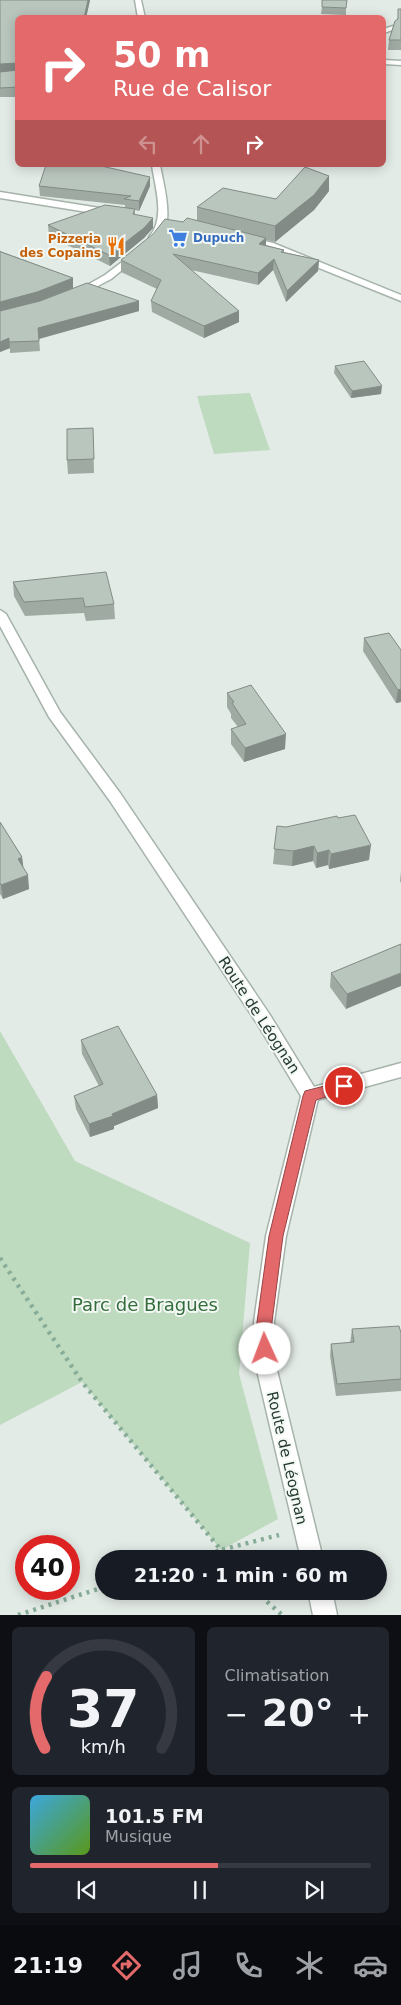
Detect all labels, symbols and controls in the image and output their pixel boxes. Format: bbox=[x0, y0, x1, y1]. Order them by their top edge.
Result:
icon: right bbox=[30, 35, 95, 100]
text: 50 m bbox=[113, 35, 210, 75]
text: Rue de Calisor bbox=[113, 76, 271, 101]
icon: left bbox=[134, 130, 162, 158]
icon: ahead bbox=[187, 130, 215, 158]
icon: right bbox=[240, 130, 268, 158]
supermarket icon: Dupuch bbox=[167, 227, 189, 249]
place label: Dupuch bbox=[193, 231, 244, 245]
place label: Pizzeria des Copains bbox=[19, 232, 101, 260]
restaurant icon: Pizzeria des Copains bbox=[105, 235, 127, 257]
street label: Route de Léognan bbox=[214, 953, 304, 1077]
pin bbox=[323, 1065, 365, 1107]
icon: arrive bbox=[330, 1072, 358, 1100]
park label: Parc de Bragues bbox=[72, 1294, 218, 1315]
position arrow bbox=[238, 1322, 290, 1374]
street label: Route de Léognan bbox=[263, 1390, 311, 1526]
speed limit sign: 40 bbox=[15, 1535, 80, 1600]
text: 21:20 · 1 min · 60 m bbox=[134, 1564, 348, 1586]
text: Climatisation bbox=[225, 1666, 329, 1685]
text: 37 bbox=[67, 1679, 139, 1739]
text: 20° bbox=[262, 1691, 334, 1735]
text: − bbox=[225, 1698, 248, 1731]
text: + bbox=[348, 1698, 371, 1731]
text: km/h bbox=[81, 1736, 126, 1757]
text: 101.5 FM bbox=[105, 1805, 204, 1827]
text: Musique bbox=[105, 1827, 172, 1846]
icon: previous bbox=[73, 1876, 101, 1904]
icon: pause bbox=[186, 1876, 214, 1904]
icon: next bbox=[300, 1876, 328, 1904]
icon: directions bbox=[109, 1948, 144, 1983]
icon: music bbox=[170, 1948, 205, 1983]
icon: phone bbox=[231, 1948, 266, 1983]
icon: climate bbox=[292, 1948, 327, 1983]
icon: car bbox=[353, 1948, 388, 1983]
text: 21:19 bbox=[13, 1953, 83, 1978]

